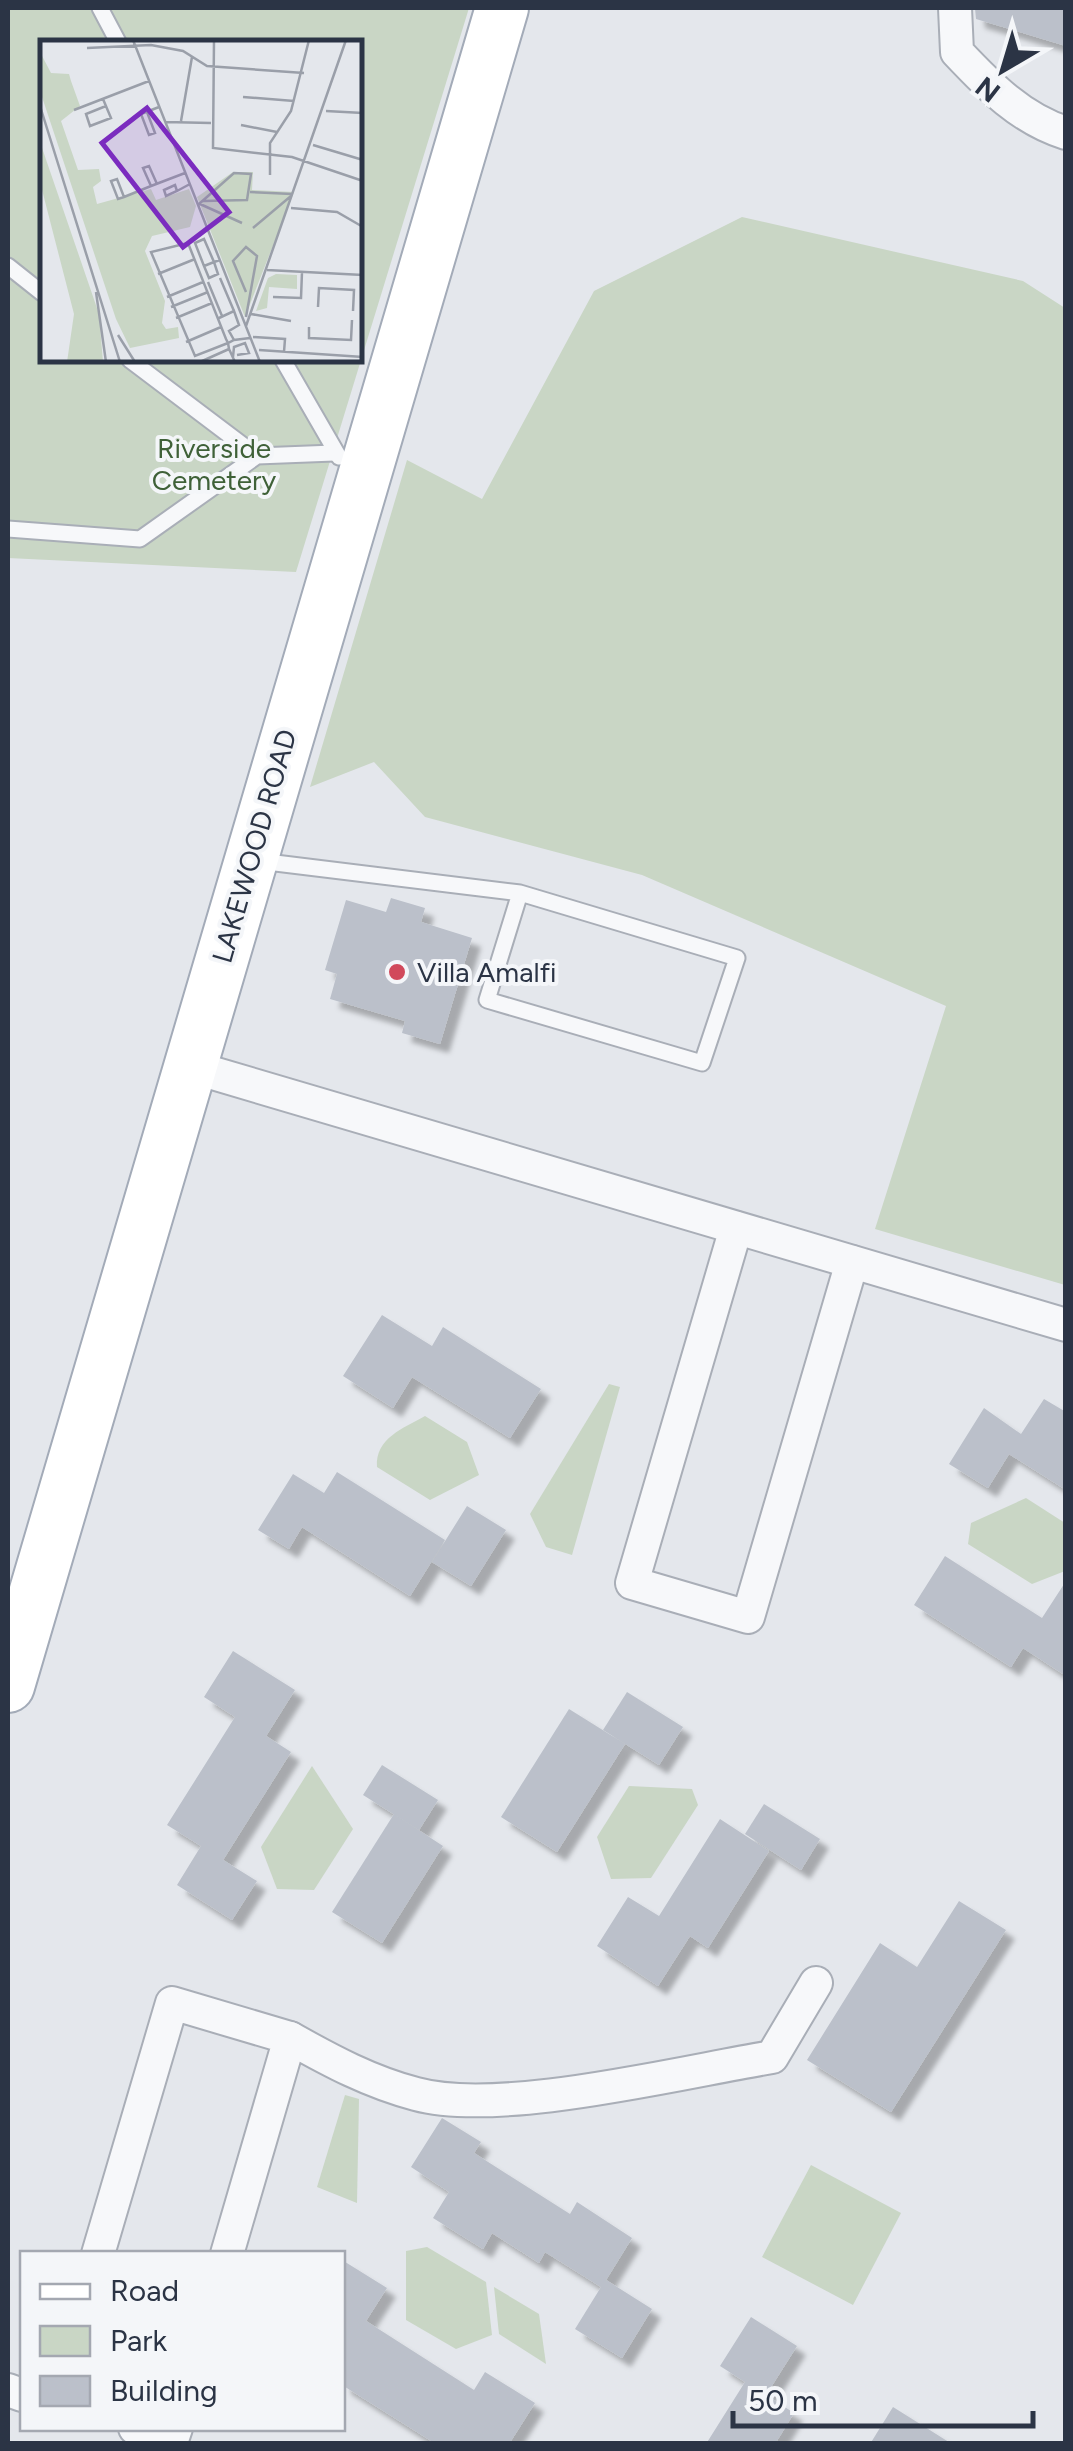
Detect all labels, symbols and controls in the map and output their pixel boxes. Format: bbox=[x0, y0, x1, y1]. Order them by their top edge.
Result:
north arrow bbox=[953, 20, 1053, 120]
inset map bbox=[40, 40, 362, 362]
text: N bbox=[969, 70, 1007, 110]
park label: Riverside Cemetery bbox=[152, 431, 277, 497]
street label: LAKEWOOD ROAD bbox=[204, 725, 304, 967]
place label: Villa Amalfi bbox=[417, 955, 556, 989]
marker: Villa Amalfi bbox=[386, 961, 408, 983]
legend bbox=[20, 2251, 345, 2431]
text: Road bbox=[110, 2272, 179, 2309]
text: Park bbox=[110, 2322, 168, 2359]
scale bar bbox=[733, 2366, 1033, 2428]
text: Building bbox=[110, 2372, 218, 2409]
text: 50 m bbox=[748, 2382, 817, 2419]

